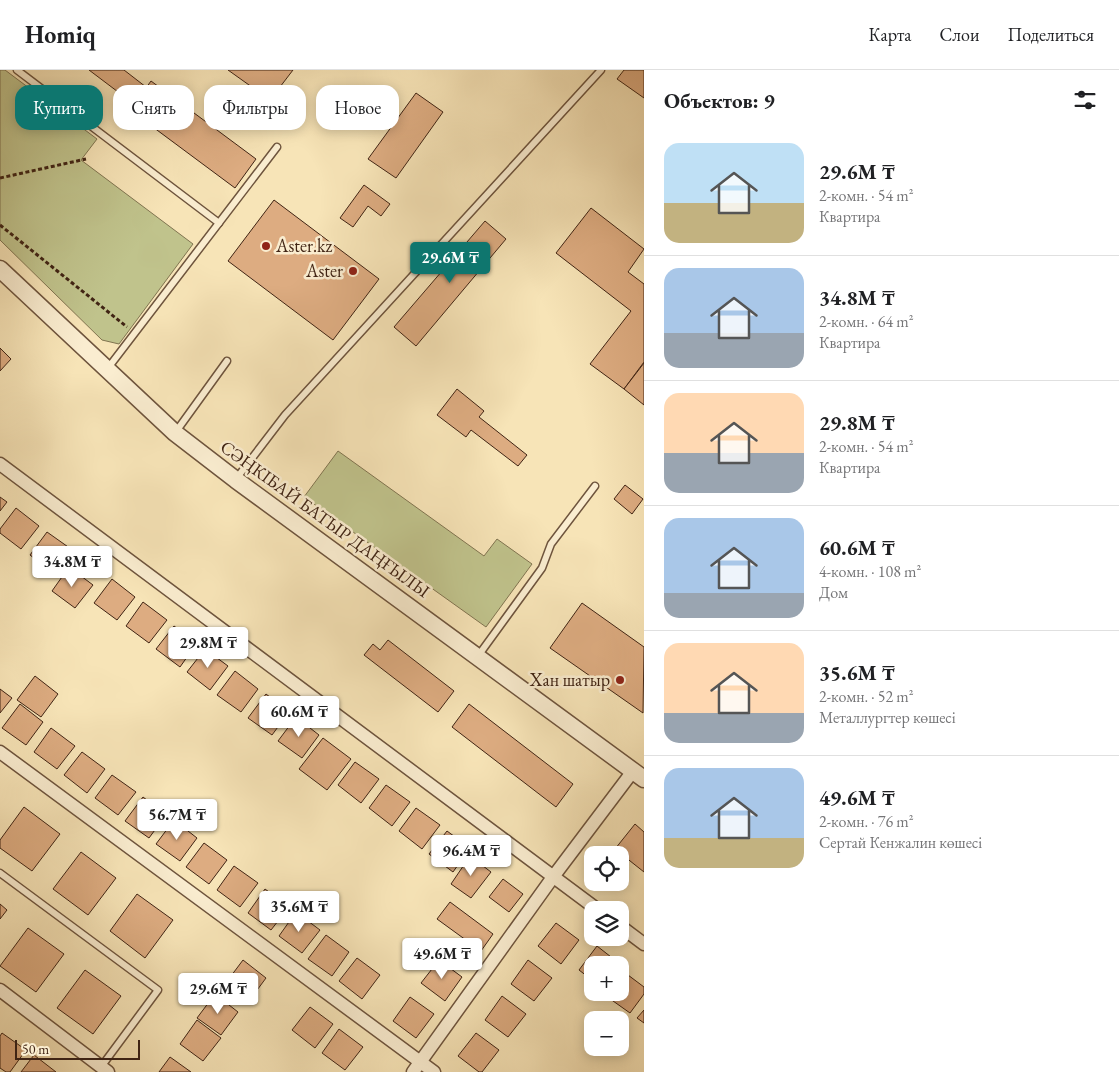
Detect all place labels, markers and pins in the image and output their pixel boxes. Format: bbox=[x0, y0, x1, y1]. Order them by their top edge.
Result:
place label: Aster.kz bbox=[275, 234, 333, 257]
marker: Aster.kz bbox=[260, 240, 272, 252]
pin: 29.6M ₸ bbox=[404, 242, 496, 284]
place label: Aster bbox=[305, 259, 343, 282]
marker: Aster bbox=[347, 265, 359, 277]
pin: 34.8M ₸ bbox=[26, 546, 118, 588]
pin: 29.8M ₸ bbox=[162, 626, 254, 669]
place label: Хан шатыр bbox=[529, 668, 610, 691]
marker: Хан шатыр bbox=[614, 674, 626, 686]
pin: 60.6M ₸ bbox=[253, 696, 345, 738]
pin: 56.7M ₸ bbox=[131, 798, 223, 841]
pin: 96.4M ₸ bbox=[425, 834, 517, 877]
pin: 35.6M ₸ bbox=[253, 890, 345, 933]
pin: 49.6M ₸ bbox=[396, 938, 488, 980]
pin: 29.6M ₸ bbox=[172, 972, 264, 1015]

